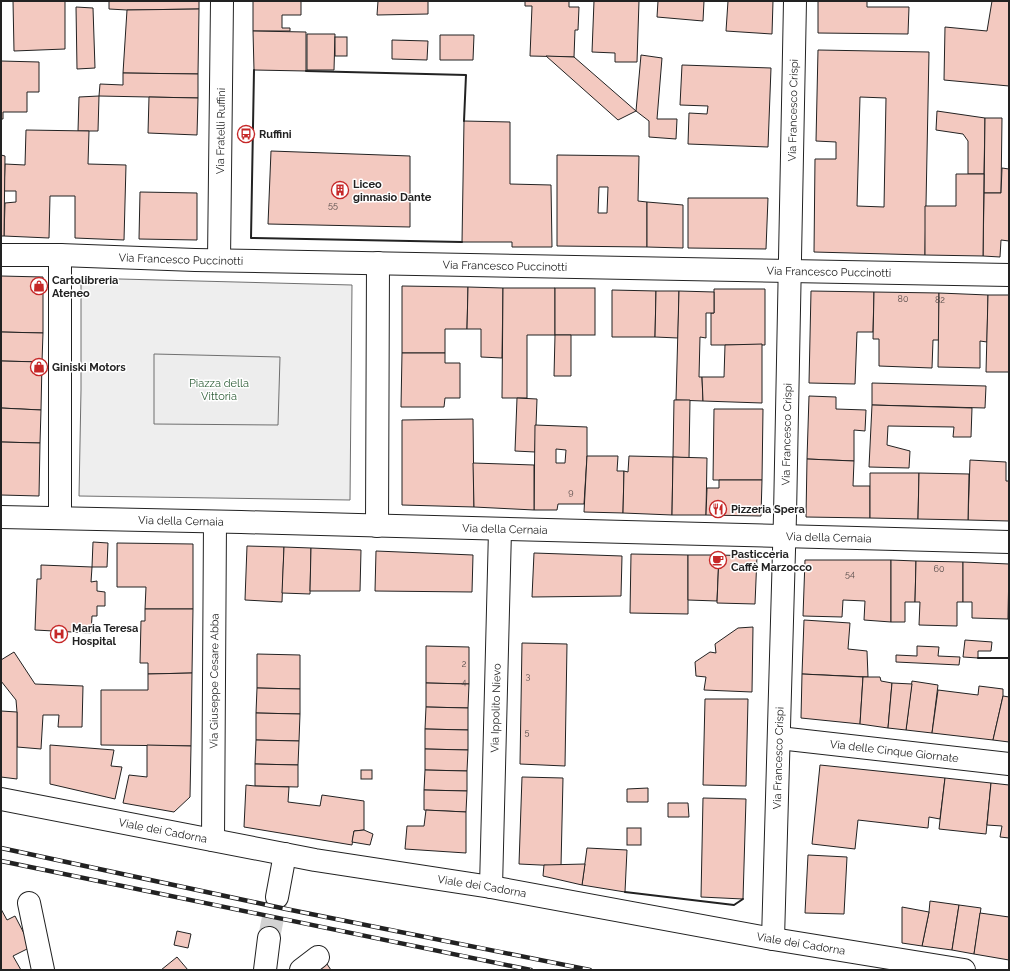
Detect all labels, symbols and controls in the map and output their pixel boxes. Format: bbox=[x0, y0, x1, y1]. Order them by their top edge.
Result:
street label: Via Francesco Crispi bbox=[786, 59, 801, 162]
street label: Via Fratelli Ruffini bbox=[214, 88, 228, 174]
bus stop icon: Ruffini bbox=[236, 124, 256, 144]
place label: Ruffini bbox=[259, 128, 292, 141]
place label: Liceo ginnasio Dante bbox=[353, 178, 432, 204]
building icon: Liceo ginnasio Dante bbox=[330, 180, 350, 200]
house number: 55 bbox=[328, 200, 338, 210]
street label: Via Francesco Puccinotti bbox=[118, 251, 243, 268]
street label: Via Francesco Puccinotti bbox=[442, 259, 567, 274]
street label: Via Francesco Puccinotti bbox=[766, 265, 891, 280]
place label: Cartolibreria Ateneo bbox=[52, 274, 118, 300]
shop icon: Cartolibreria Ateneo bbox=[29, 276, 49, 296]
house number: 80 bbox=[898, 294, 909, 304]
house number: 82 bbox=[935, 295, 945, 305]
shop icon: Giniski Motors bbox=[29, 357, 49, 377]
place label: Giniski Motors bbox=[52, 361, 126, 374]
park label: Piazza della Vittoria bbox=[189, 377, 249, 403]
street label: Via Francesco Crispi bbox=[780, 383, 795, 486]
house number: 9 bbox=[568, 487, 574, 497]
restaurant icon: Pizzeria Spera bbox=[708, 499, 728, 519]
place label: Pizzeria Spera bbox=[731, 503, 805, 516]
street label: Via della Cernaia bbox=[138, 514, 224, 529]
street label: Via della Cernaia bbox=[462, 522, 548, 537]
street label: Via della Cernaia bbox=[786, 530, 872, 545]
place label: Pasticceria Caffè Marzocco bbox=[731, 548, 812, 574]
cafe icon: Pasticceria Caffè Marzocco bbox=[708, 550, 728, 570]
house number: 60 bbox=[934, 564, 945, 574]
house number: 54 bbox=[845, 569, 855, 579]
street label: Via Giuseppe Cesare Abba bbox=[208, 613, 221, 749]
place label: Maria Teresa Hospital bbox=[72, 622, 138, 648]
hospital icon: Maria Teresa Hospital bbox=[49, 624, 69, 644]
house number: 2 bbox=[462, 659, 467, 669]
street label: Via Ippolito Nievo bbox=[488, 663, 504, 753]
house number: 3 bbox=[526, 671, 531, 681]
house number: 4 bbox=[462, 677, 467, 687]
street label: Via Francesco Crispi bbox=[771, 707, 787, 810]
house number: 5 bbox=[525, 727, 530, 737]
street label: Via delle Cinque Giornate bbox=[829, 738, 960, 765]
street label: Viale dei Cadorna bbox=[117, 816, 208, 846]
street label: Viale dei Cadorna bbox=[437, 873, 528, 900]
street label: Viale dei Cadorna bbox=[755, 930, 846, 958]

